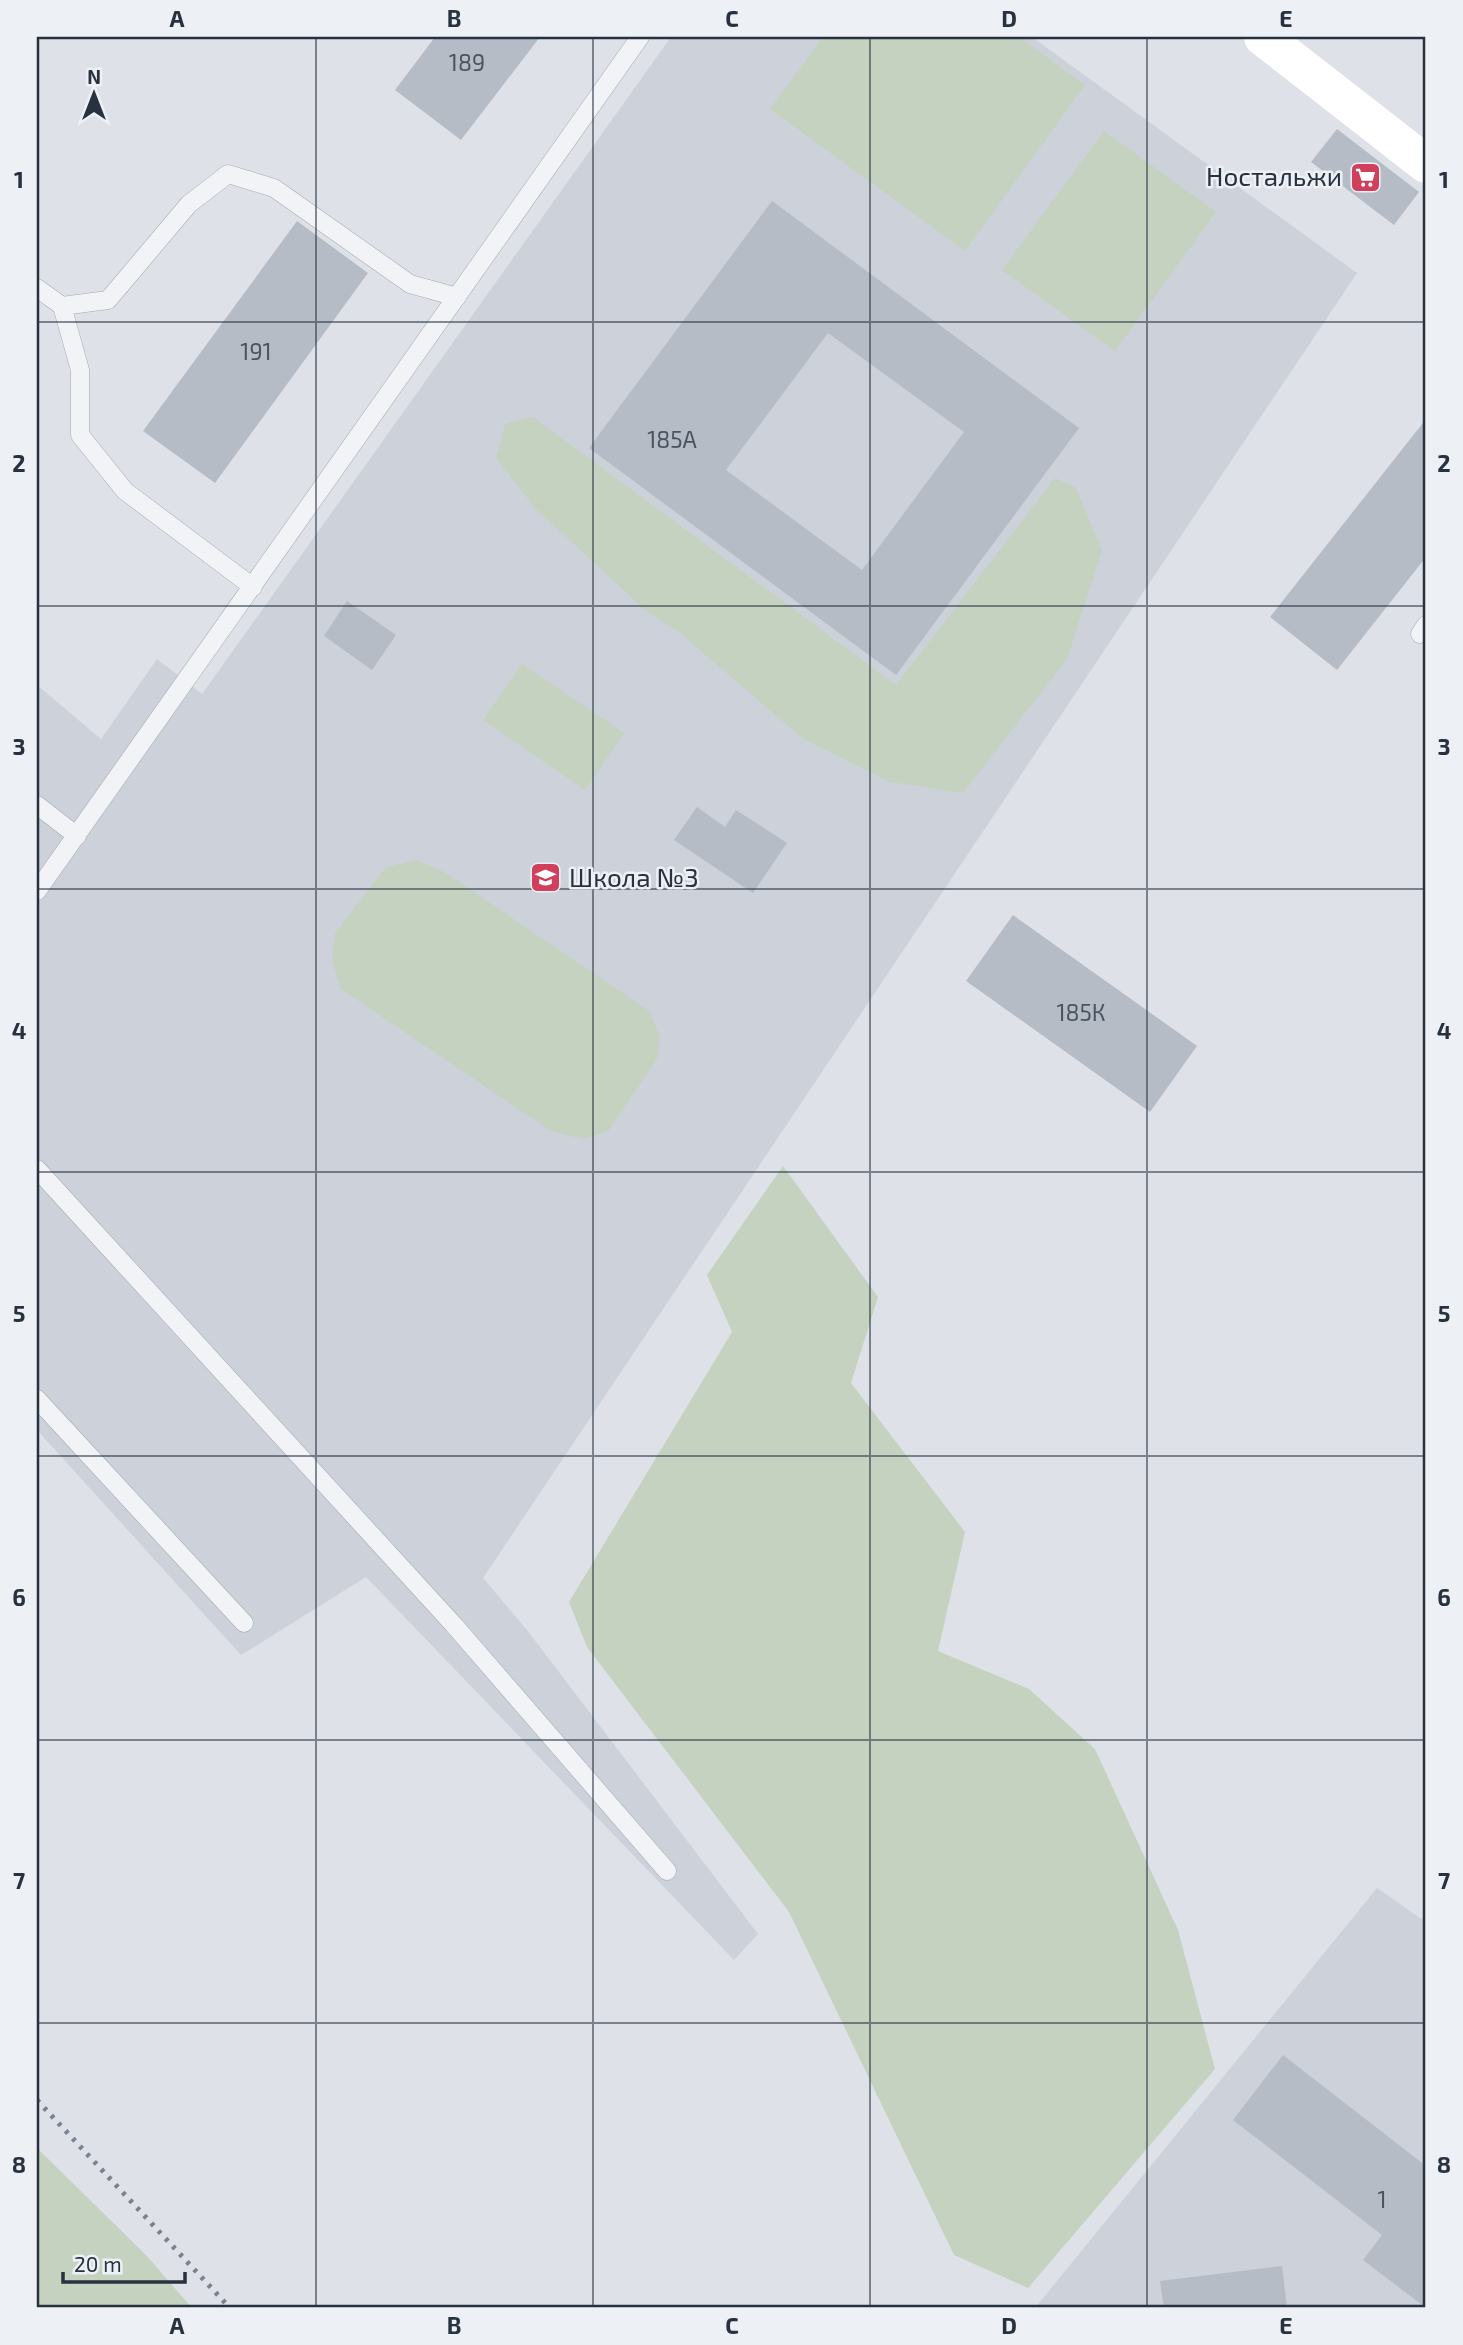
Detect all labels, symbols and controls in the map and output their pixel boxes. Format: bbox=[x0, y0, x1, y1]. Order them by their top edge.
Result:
text: A bbox=[169, 4, 185, 32]
text: B bbox=[447, 4, 461, 32]
text: C bbox=[725, 4, 739, 32]
text: D bbox=[1001, 4, 1017, 32]
text: E bbox=[1279, 4, 1293, 32]
house number: 189 bbox=[449, 48, 485, 76]
north arrow bbox=[60, 60, 130, 130]
text: N bbox=[87, 65, 101, 88]
place label: Ностальжи bbox=[1206, 160, 1342, 191]
supermarket icon: Ностальжи bbox=[1348, 160, 1382, 194]
text: 1 bbox=[14, 165, 24, 193]
text: 1 bbox=[1439, 165, 1449, 193]
house number: 191 bbox=[240, 337, 272, 365]
house number: 185А bbox=[647, 425, 698, 453]
text: 2 bbox=[12, 449, 26, 477]
text: 2 bbox=[1437, 449, 1451, 477]
text: 3 bbox=[12, 732, 26, 760]
text: 3 bbox=[1437, 732, 1451, 760]
school or university icon: Школа №3 bbox=[529, 861, 563, 895]
place label: Школа №3 bbox=[569, 861, 699, 892]
house number: 185К bbox=[1056, 998, 1106, 1026]
text: 4 bbox=[12, 1016, 26, 1044]
text: 4 bbox=[1437, 1016, 1451, 1044]
text: 5 bbox=[13, 1299, 25, 1327]
text: 5 bbox=[1438, 1299, 1450, 1327]
text: 6 bbox=[12, 1583, 26, 1611]
text: 6 bbox=[1437, 1583, 1451, 1611]
text: 7 bbox=[13, 1866, 25, 1894]
text: 7 bbox=[1438, 1866, 1450, 1894]
text: 8 bbox=[12, 2150, 26, 2178]
text: 8 bbox=[1437, 2150, 1451, 2178]
house number: 1 bbox=[1377, 2185, 1387, 2213]
scale bar bbox=[63, 2240, 186, 2284]
text: 20 m bbox=[74, 2251, 122, 2276]
text: A bbox=[169, 2311, 185, 2339]
text: B bbox=[447, 2311, 461, 2339]
text: C bbox=[725, 2311, 739, 2339]
text: D bbox=[1001, 2311, 1017, 2339]
text: E bbox=[1279, 2311, 1293, 2339]

